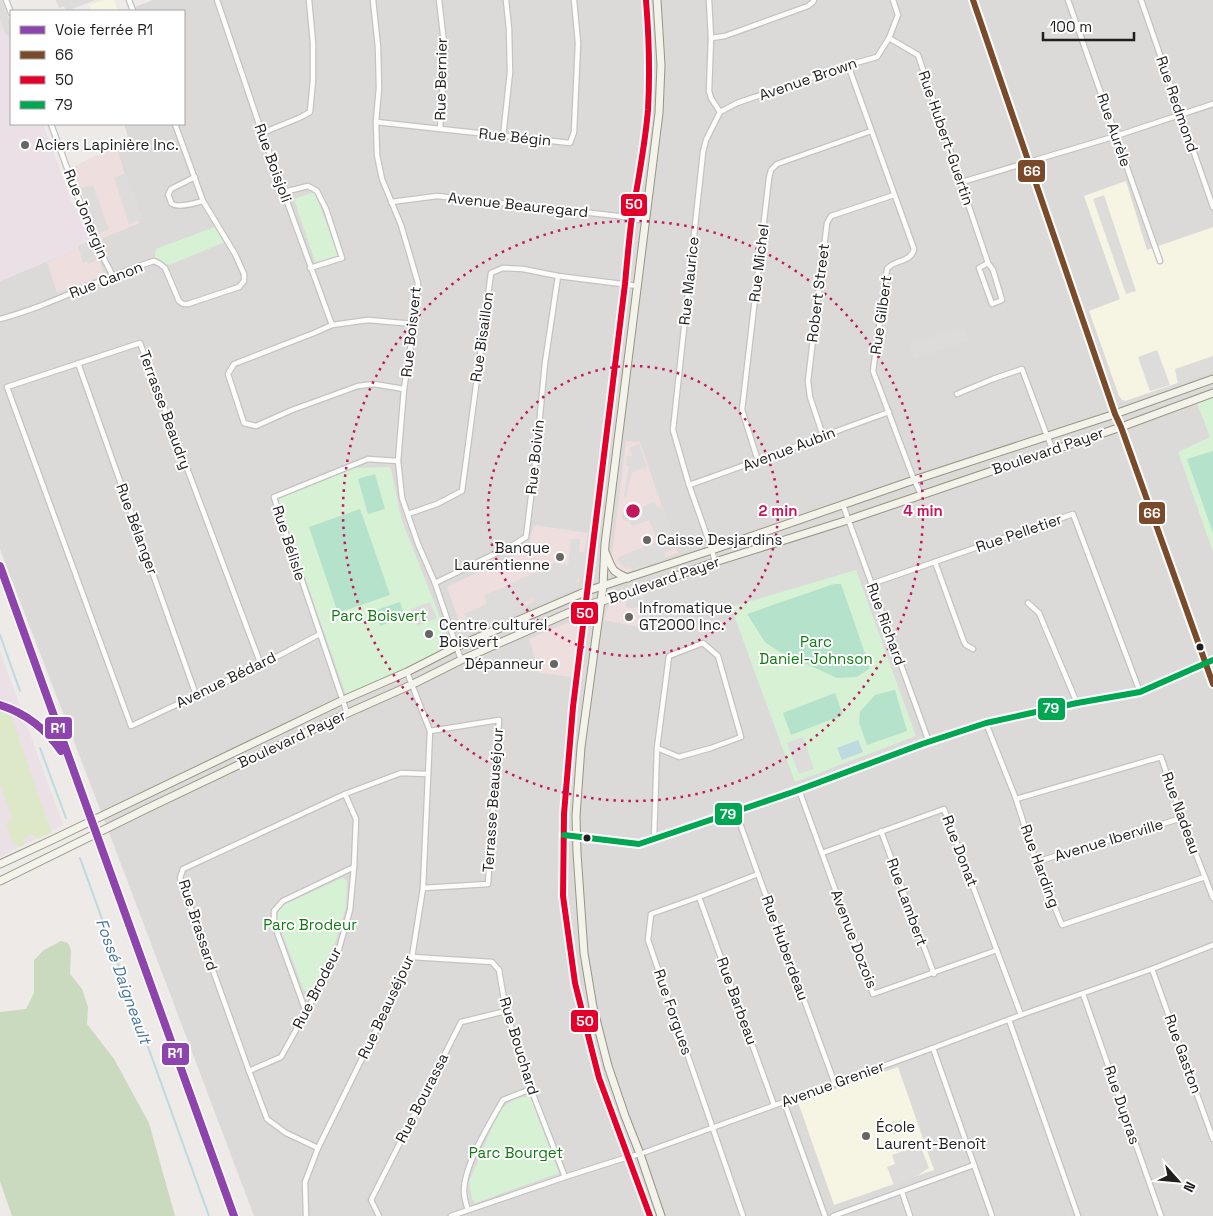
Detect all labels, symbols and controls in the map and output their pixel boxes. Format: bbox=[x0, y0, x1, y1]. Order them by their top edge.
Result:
legend bbox=[10, 10, 185, 125]
scale bar bbox=[1043, 10, 1134, 42]
text: 100 m bbox=[1050, 17, 1092, 36]
text: Voie ferrée R1 bbox=[55, 20, 153, 39]
street label: Rue Bernier bbox=[430, 37, 451, 121]
text: 66 bbox=[55, 45, 73, 64]
street label: Avenue Brown bbox=[756, 53, 859, 104]
street label: Rue Redmond bbox=[1152, 53, 1203, 154]
street label: Rue Hubert-Guertin bbox=[914, 68, 978, 208]
text: 50 bbox=[55, 70, 74, 89]
street label: Rue Aurèle bbox=[1093, 91, 1136, 169]
text: 79 bbox=[55, 95, 73, 114]
street label: Rue Boisjoli bbox=[250, 121, 297, 205]
street label: Rue Bégin bbox=[478, 123, 552, 150]
place label: Aciers Lapinière Inc. bbox=[35, 135, 179, 154]
marker: Aciers Lapinière Inc. bbox=[19, 139, 31, 151]
line badge: 66 bbox=[1017, 159, 1046, 183]
text: 66 bbox=[1023, 162, 1041, 180]
street label: Rue Jonergin bbox=[60, 166, 113, 261]
street label: Avenue Beauregard bbox=[447, 188, 589, 221]
line badge: 50 bbox=[620, 193, 648, 217]
text: 50 bbox=[625, 195, 643, 213]
street label: Rue Michel bbox=[744, 223, 773, 303]
street label: Rue Maurice bbox=[674, 236, 703, 326]
street label: Robert Street bbox=[802, 242, 833, 343]
street label: Rue Canon bbox=[66, 257, 145, 302]
street label: Rue Gilbert bbox=[866, 274, 895, 356]
street label: Rue Boisvert bbox=[396, 286, 425, 378]
street label: Rue Bisaillon bbox=[466, 291, 497, 383]
street label: Terrasse Beaudry bbox=[135, 348, 196, 472]
street label: Rue Boivin bbox=[521, 419, 548, 495]
street label: Avenue Aubin bbox=[740, 422, 838, 475]
street label: Boulevard Payer bbox=[989, 422, 1107, 479]
street label: Rue Bélanger bbox=[112, 481, 163, 577]
text: 2 min bbox=[759, 501, 797, 520]
text: 4 min bbox=[903, 501, 943, 520]
line badge: 66 bbox=[1138, 501, 1166, 525]
centre of rings bbox=[624, 502, 642, 520]
street label: Rue Bélisle bbox=[268, 503, 311, 583]
text: 66 bbox=[1143, 504, 1161, 522]
street label: Rue Pelletier bbox=[973, 509, 1065, 556]
place label: Caisse Desjardins bbox=[657, 530, 782, 549]
marker: Caisse Desjardins bbox=[641, 534, 653, 546]
place label: Banque Laurentienne bbox=[454, 538, 550, 574]
marker: Banque Laurentienne bbox=[554, 551, 566, 563]
street label: Boulevard Payer bbox=[605, 551, 723, 608]
street label: Rue Richard bbox=[863, 580, 910, 668]
place label: Infromatique GT2000 Inc. bbox=[639, 598, 732, 634]
line badge: 50 bbox=[570, 601, 599, 625]
text: 50 bbox=[576, 604, 594, 622]
park label: Parc Boisvert bbox=[331, 606, 427, 625]
marker: Infromatique GT2000 Inc. bbox=[623, 611, 635, 623]
place label: Centre culturel Boisvert bbox=[439, 615, 547, 651]
marker: Centre culturel Boisvert bbox=[423, 628, 435, 640]
park label: Parc Daniel-Johnson bbox=[759, 632, 873, 668]
unlabelled marker bbox=[1195, 642, 1205, 652]
street label: Avenue Bédard bbox=[173, 647, 279, 712]
place label: Dépanneur bbox=[465, 654, 544, 673]
marker: Dépanneur bbox=[548, 658, 560, 670]
line badge: 79 bbox=[1037, 697, 1066, 721]
text: 79 bbox=[1043, 699, 1059, 717]
street label: Boulevard Payer bbox=[235, 705, 349, 772]
line badge: R1 bbox=[44, 716, 73, 740]
text: R1 bbox=[50, 719, 66, 737]
street label: Terrasse Beauséjour bbox=[478, 726, 507, 873]
street label: Rue Nadeau bbox=[1158, 769, 1205, 856]
line badge: 79 bbox=[714, 802, 743, 826]
text: 79 bbox=[720, 805, 736, 823]
street label: Rue Donat bbox=[938, 812, 983, 889]
street label: Avenue Iberville bbox=[1052, 814, 1166, 865]
street label: Rue Harding bbox=[1017, 822, 1064, 910]
unlabelled marker bbox=[582, 833, 592, 843]
street label: Rue Lambert bbox=[883, 855, 932, 948]
street label: Rue Brassard bbox=[175, 877, 222, 973]
street label: Avenue Dozois bbox=[827, 887, 882, 991]
street label: Rue Huberdeau bbox=[758, 893, 813, 1003]
water label: Fossé Daigneault bbox=[91, 915, 157, 1048]
park label: Parc Brodeur bbox=[263, 915, 357, 934]
street label: Rue Brodeur bbox=[288, 943, 345, 1032]
street label: Rue Beauséjour bbox=[353, 952, 418, 1062]
street label: Rue Barbeau bbox=[713, 954, 762, 1047]
street label: Rue Forgues bbox=[650, 966, 697, 1057]
street label: Rue Bouchard bbox=[496, 994, 543, 1097]
line badge: 50 bbox=[570, 1009, 599, 1033]
text: 50 bbox=[576, 1012, 594, 1030]
street label: Rue Gaston bbox=[1160, 1012, 1207, 1096]
line badge: R1 bbox=[161, 1042, 190, 1066]
text: R1 bbox=[167, 1044, 183, 1062]
street label: Rue Bourassa bbox=[391, 1049, 452, 1146]
street label: Avenue Grenier bbox=[779, 1056, 887, 1111]
street label: Rue Dupras bbox=[1100, 1063, 1145, 1147]
place label: École Laurent-Benoît bbox=[876, 1117, 986, 1153]
marker: École Laurent-Benoît bbox=[860, 1130, 872, 1142]
park label: Parc Bourget bbox=[469, 1143, 563, 1162]
north arrow bbox=[1153, 1156, 1203, 1206]
text: N bbox=[1179, 1179, 1200, 1195]

